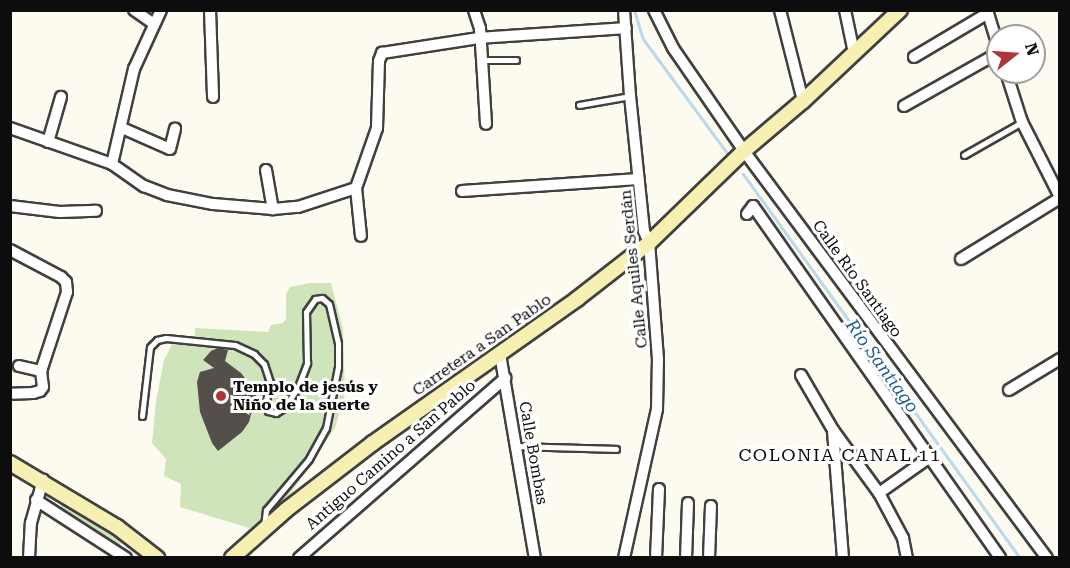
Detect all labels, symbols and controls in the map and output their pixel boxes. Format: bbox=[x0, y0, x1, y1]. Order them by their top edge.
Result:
north arrow bbox=[986, 24, 1046, 84]
text: N bbox=[1021, 40, 1043, 58]
street label: Calle Aquiles Serdán bbox=[616, 189, 652, 349]
street label: Calle Río Santiago bbox=[808, 217, 906, 341]
street label: Carretera a San Pablo bbox=[409, 290, 555, 400]
water label: Río Santiago bbox=[841, 315, 923, 417]
street label: Antiguo Camino a San Pablo bbox=[302, 376, 480, 534]
place label: Templo de jesús y Niño de la suerte bbox=[233, 377, 378, 415]
marker: Templo de jesús y Niño de la suerte bbox=[214, 389, 228, 403]
street label: Calle Bombas bbox=[514, 400, 552, 506]
district label: COLONIA CANAL 11 bbox=[738, 444, 942, 466]

